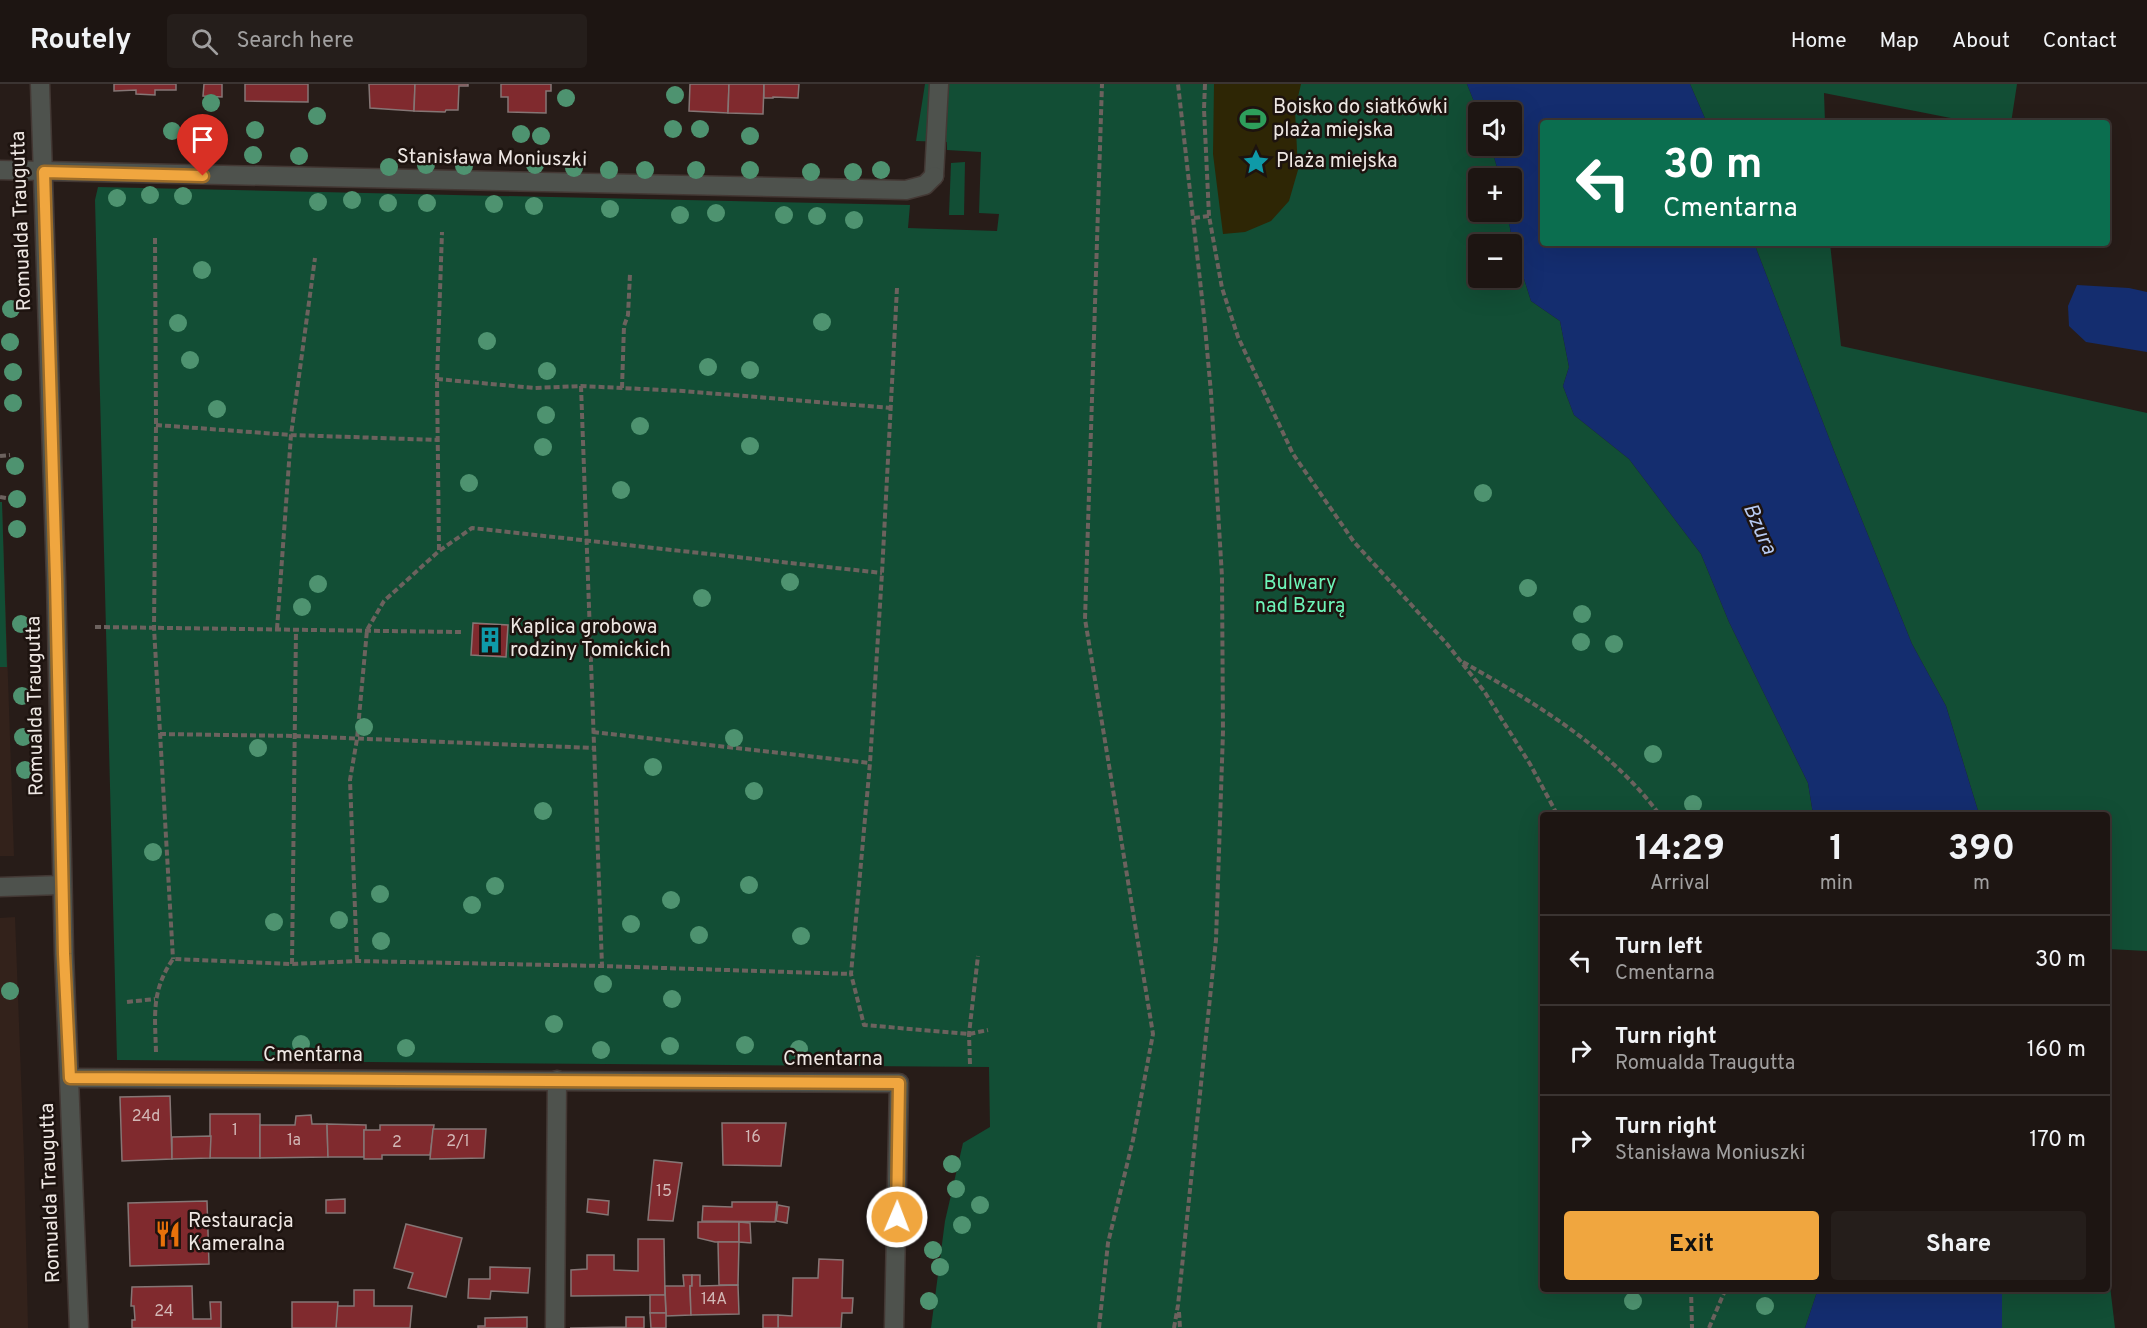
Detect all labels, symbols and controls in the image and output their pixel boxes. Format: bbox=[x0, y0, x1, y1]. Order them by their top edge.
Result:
search box bbox=[167, 14, 587, 68]
text: Routely bbox=[30, 23, 131, 59]
icon: search bbox=[188, 25, 221, 58]
text: Search here bbox=[236, 28, 354, 55]
text: Home bbox=[1791, 28, 1847, 55]
text: Map bbox=[1880, 28, 1919, 55]
text: About bbox=[1952, 28, 2010, 55]
text: Contact bbox=[2043, 28, 2117, 55]
place label: Boisko do siatkówki plaża miejska bbox=[1273, 95, 1448, 144]
map controls bbox=[1468, 102, 1522, 288]
button: sound bbox=[1468, 102, 1522, 156]
sports icon: Boisko do siatkówki plaża miejska bbox=[1238, 104, 1268, 134]
pin bbox=[177, 114, 228, 176]
icon: arrive bbox=[186, 123, 219, 156]
street label: Romualda Traugutta bbox=[6, 130, 38, 312]
text: 30 m bbox=[1663, 140, 1762, 193]
street label: Stanisława Moniuszki bbox=[397, 144, 587, 174]
icon: left bbox=[1564, 144, 1642, 222]
place icon: Plaża miejska bbox=[1241, 147, 1271, 177]
place label: Plaża miejska bbox=[1276, 149, 1398, 175]
button: + bbox=[1468, 168, 1522, 222]
text: Cmentarna bbox=[1663, 192, 1798, 226]
button: − bbox=[1468, 234, 1522, 288]
water label: Bzura bbox=[1736, 499, 1782, 559]
park label: Bulwary nad Bzurą bbox=[1255, 571, 1345, 620]
place label: Kaplica grobowa rodziny Tomickich bbox=[510, 615, 671, 664]
street label: Romualda Traugutta bbox=[21, 616, 51, 796]
building icon: Kaplica grobowa rodziny Tomickich bbox=[475, 625, 505, 655]
text: 14:29 bbox=[1635, 827, 1725, 873]
text: 1 bbox=[1829, 827, 1844, 873]
text: 390 bbox=[1948, 827, 2015, 873]
text: Arrival bbox=[1650, 871, 1710, 897]
text: min bbox=[1820, 871, 1853, 897]
text: m bbox=[1973, 871, 1990, 897]
text: Turn left bbox=[1615, 934, 1703, 961]
icon: left bbox=[1564, 944, 1597, 977]
text: 30 m bbox=[2035, 947, 2086, 974]
text: Cmentarna bbox=[1615, 961, 1715, 987]
text: Turn right bbox=[1615, 1024, 1717, 1051]
icon: right bbox=[1564, 1034, 1597, 1067]
text: 160 m bbox=[2027, 1037, 2086, 1064]
street label: Cmentarna bbox=[263, 1043, 363, 1069]
street label: Cmentarna bbox=[783, 1047, 883, 1073]
text: Romualda Traugutta bbox=[1615, 1051, 1795, 1077]
street label: Romualda Traugutta bbox=[35, 1102, 67, 1284]
house number: 24d bbox=[132, 1107, 160, 1127]
text: Turn right bbox=[1615, 1114, 1717, 1141]
house number: 1 bbox=[232, 1121, 238, 1141]
icon: right bbox=[1564, 1124, 1597, 1157]
text: 170 m bbox=[2029, 1127, 2086, 1154]
house number: 16 bbox=[745, 1128, 761, 1148]
house number: 1a bbox=[287, 1131, 301, 1151]
house number: 2/1 bbox=[446, 1132, 470, 1152]
house number: 2 bbox=[392, 1133, 402, 1153]
text: Stanisława Moniuszki bbox=[1615, 1141, 1805, 1167]
house number: 15 bbox=[656, 1182, 672, 1202]
position arrow bbox=[865, 1185, 929, 1249]
place label: Restauracja Kameralna bbox=[188, 1209, 294, 1258]
button: Exit bbox=[1564, 1211, 1819, 1280]
button: Share bbox=[1831, 1211, 2086, 1280]
restaurant icon: Restauracja Kameralna bbox=[153, 1219, 183, 1249]
house number: 14A bbox=[701, 1290, 727, 1310]
house number: 24 bbox=[154, 1302, 174, 1322]

